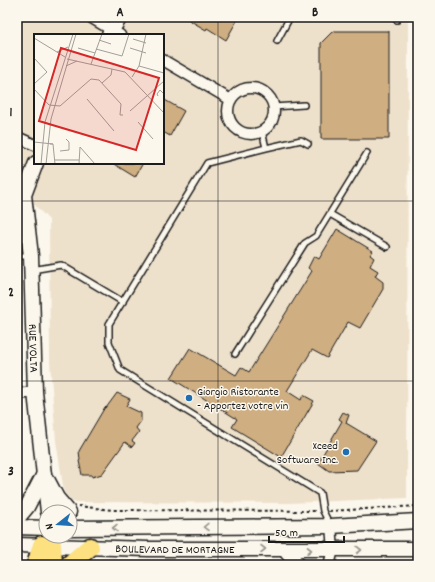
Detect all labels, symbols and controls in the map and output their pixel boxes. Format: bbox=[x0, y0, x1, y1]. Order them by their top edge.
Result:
text: A bbox=[116, 4, 124, 23]
text: B bbox=[312, 4, 318, 23]
inset map bbox=[34, 34, 164, 164]
text: 1 bbox=[10, 104, 13, 123]
text: 2 bbox=[8, 284, 14, 303]
street label: RUE VOLTA bbox=[23, 324, 41, 374]
place label: Giorgio Ristorante - Apportez votre vin bbox=[197, 384, 289, 415]
marker: Giorgio Ristorante - Apportez votre vin bbox=[184, 393, 194, 403]
place label: Xceed Software Inc. bbox=[277, 438, 338, 469]
marker: Xceed Software Inc. bbox=[341, 447, 351, 457]
text: 3 bbox=[8, 463, 14, 482]
north arrow bbox=[38, 504, 78, 544]
scale bar bbox=[269, 518, 344, 544]
text: N bbox=[42, 521, 59, 531]
one-way arrow bbox=[203, 523, 209, 531]
one-way arrow bbox=[112, 524, 118, 532]
text: 50 m bbox=[275, 525, 298, 542]
street label: BOULEVARD DE MORTAGNE bbox=[115, 541, 235, 559]
one-way arrow bbox=[260, 545, 266, 553]
one-way arrow bbox=[306, 545, 312, 554]
one-way arrow bbox=[356, 546, 362, 554]

